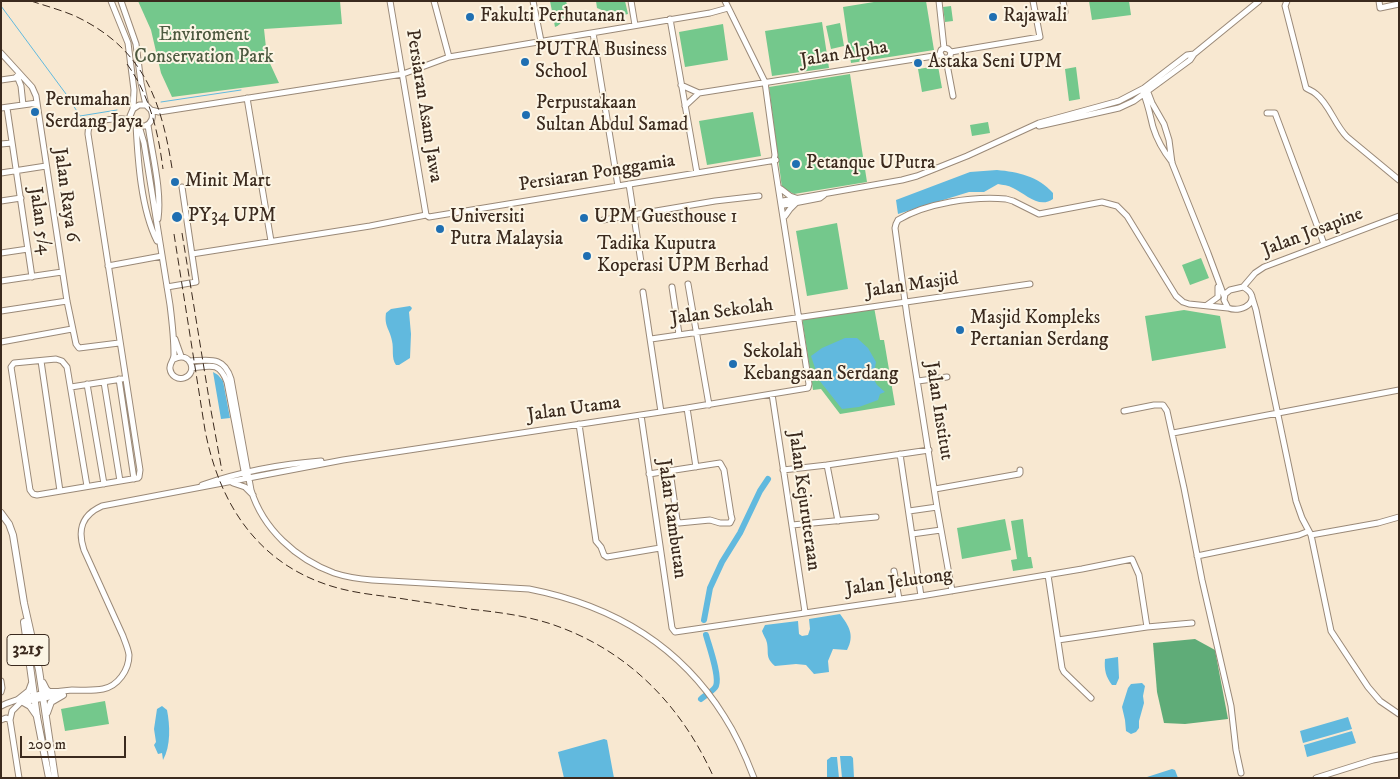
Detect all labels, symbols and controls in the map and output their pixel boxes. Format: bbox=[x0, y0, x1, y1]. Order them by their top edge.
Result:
place label: Fakulti Perhutanan bbox=[480, 6, 625, 28]
place label: Rajawali bbox=[1003, 6, 1067, 28]
marker: Fakulti Perhutanan bbox=[464, 11, 476, 23]
marker: Rajawali bbox=[987, 11, 999, 23]
park label: Enviroment Conservation Park bbox=[134, 25, 274, 69]
street label: Persiaran Asam Jawa bbox=[400, 28, 446, 184]
street label: Jalan Alpha bbox=[799, 37, 889, 73]
place label: PUTRA Business School bbox=[535, 40, 667, 84]
place label: Astaka Seni UPM bbox=[928, 52, 1062, 74]
marker: PUTRA Business School bbox=[519, 56, 531, 68]
marker: Astaka Seni UPM bbox=[912, 57, 924, 69]
place label: Perumahan Serdang Jaya bbox=[45, 90, 143, 134]
place label: Perpustakaan Sultan Abdul Samad bbox=[536, 93, 688, 137]
marker: Perumahan Serdang Jaya bbox=[29, 106, 41, 118]
marker: Perpustakaan Sultan Abdul Samad bbox=[520, 109, 532, 121]
street label: Jalan Raya 6 bbox=[47, 147, 83, 243]
street label: Persiaran Ponggamia bbox=[517, 150, 677, 198]
place label: Petanque UPutra bbox=[806, 153, 935, 175]
marker: Petanque UPutra bbox=[790, 158, 802, 170]
place label: Minit Mart bbox=[185, 171, 271, 193]
marker: Minit Mart bbox=[169, 176, 181, 188]
street label: Jalan 5/4 bbox=[22, 186, 56, 256]
street label: Jalan Josapine bbox=[1259, 203, 1367, 263]
place label: PY34 UPM bbox=[188, 206, 276, 228]
place label: Universiti Putra Malaysia bbox=[450, 207, 563, 251]
place label: UPM Guesthouse 1 bbox=[594, 207, 738, 229]
marker: PY34 UPM bbox=[170, 210, 184, 224]
marker: UPM Guesthouse 1 bbox=[578, 212, 590, 224]
marker: Universiti Putra Malaysia bbox=[434, 223, 446, 235]
place label: Tadika Kuputra Koperasi UPM Berhad bbox=[597, 234, 769, 278]
marker: Tadika Kuputra Koperasi UPM Berhad bbox=[581, 250, 593, 262]
street label: Jalan Masjid bbox=[864, 268, 960, 304]
street label: Jalan Sekolah bbox=[669, 295, 775, 331]
place label: Masjid Kompleks Pertanian Serdang bbox=[970, 308, 1108, 352]
marker: Masjid Kompleks Pertanian Serdang bbox=[954, 324, 966, 336]
place label: Sekolah Kebangsaan Serdang bbox=[743, 342, 898, 386]
marker: Sekolah Kebangsaan Serdang bbox=[727, 358, 739, 370]
street label: Jalan Institut bbox=[919, 360, 957, 462]
street label: Jalan Utama bbox=[526, 392, 622, 428]
street label: Jalan Kejuruteraan bbox=[782, 430, 824, 572]
street label: Jalan Rambutan bbox=[651, 458, 691, 580]
street label: Jalan Jelutong bbox=[844, 564, 954, 602]
road number: 3215 bbox=[7, 634, 49, 666]
scale bar bbox=[22, 726, 129, 758]
text: 200 m bbox=[28, 735, 66, 754]

